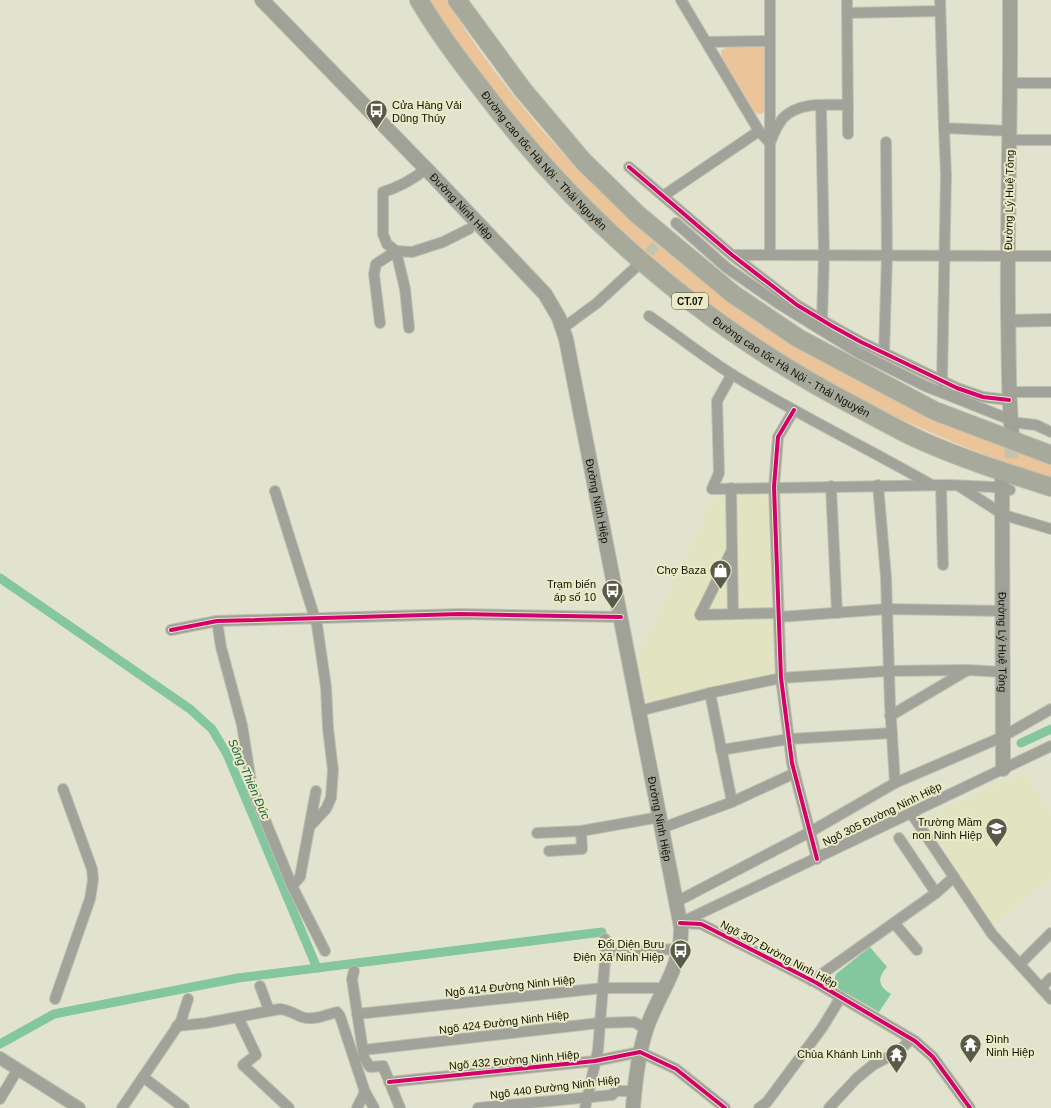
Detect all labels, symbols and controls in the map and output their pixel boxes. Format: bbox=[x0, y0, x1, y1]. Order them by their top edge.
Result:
street label: Đường cao tốc Hà Nội - Thái Nguyên bbox=[479, 89, 609, 232]
bus stop icon: Cửa Hàng Vải Dũng Thúy bbox=[364, 98, 390, 131]
place label: Cửa Hàng Vải Dũng Thúy bbox=[392, 99, 462, 124]
street label: Đường Lý Huệ Tông bbox=[1002, 150, 1016, 250]
street label: Đường Ninh Hiệp bbox=[428, 171, 496, 242]
road number: CT.07 bbox=[672, 293, 708, 309]
street label: Đường cao tốc Hà Nội - Thái Nguyên bbox=[710, 314, 872, 419]
street label: Đường Ninh Hiệp bbox=[584, 457, 612, 544]
shop icon: Chợ Baza bbox=[708, 557, 734, 590]
place label: Chợ Baza bbox=[657, 564, 707, 576]
bus stop icon: Trạm biến áp số 10 bbox=[599, 577, 625, 610]
place label: Trạm biến áp số 10 bbox=[547, 578, 596, 603]
street label: Đường Lý Huệ Tông bbox=[996, 592, 1009, 692]
water label: Sông Thiên Đức bbox=[225, 736, 273, 822]
street label: Đường Ninh Hiệp bbox=[646, 775, 674, 862]
street label: Ngõ 305 Đường Ninh Hiệp bbox=[821, 780, 943, 848]
school or university icon: Trường Mầm non Ninh Hiệp bbox=[984, 815, 1010, 848]
place label: Trường Mầm non Ninh Hiệp bbox=[912, 816, 982, 841]
street label: Ngõ 307 Đường Ninh Hiệp bbox=[718, 918, 840, 990]
bus stop icon: Đối Diện Bưu Điện Xã Ninh Hiệp bbox=[667, 937, 693, 970]
place label: Đối Diện Bưu Điện Xã Ninh Hiệp bbox=[574, 938, 664, 963]
street label: Ngõ 414 Đường Ninh Hiệp bbox=[444, 973, 576, 999]
street label: Ngõ 424 Đường Ninh Hiệp bbox=[438, 1008, 570, 1036]
temple icon: Đình Ninh Hiệp bbox=[957, 1032, 983, 1065]
place label: Đình Ninh Hiệp bbox=[986, 1033, 1034, 1058]
temple icon: Chùa Khánh Linh bbox=[884, 1041, 910, 1074]
street label: Ngõ 432 Đường Ninh Hiệp bbox=[448, 1048, 580, 1072]
place label: Chùa Khánh Linh bbox=[797, 1048, 882, 1060]
street label: Ngõ 440 Đường Ninh Hiệp bbox=[489, 1073, 621, 1101]

